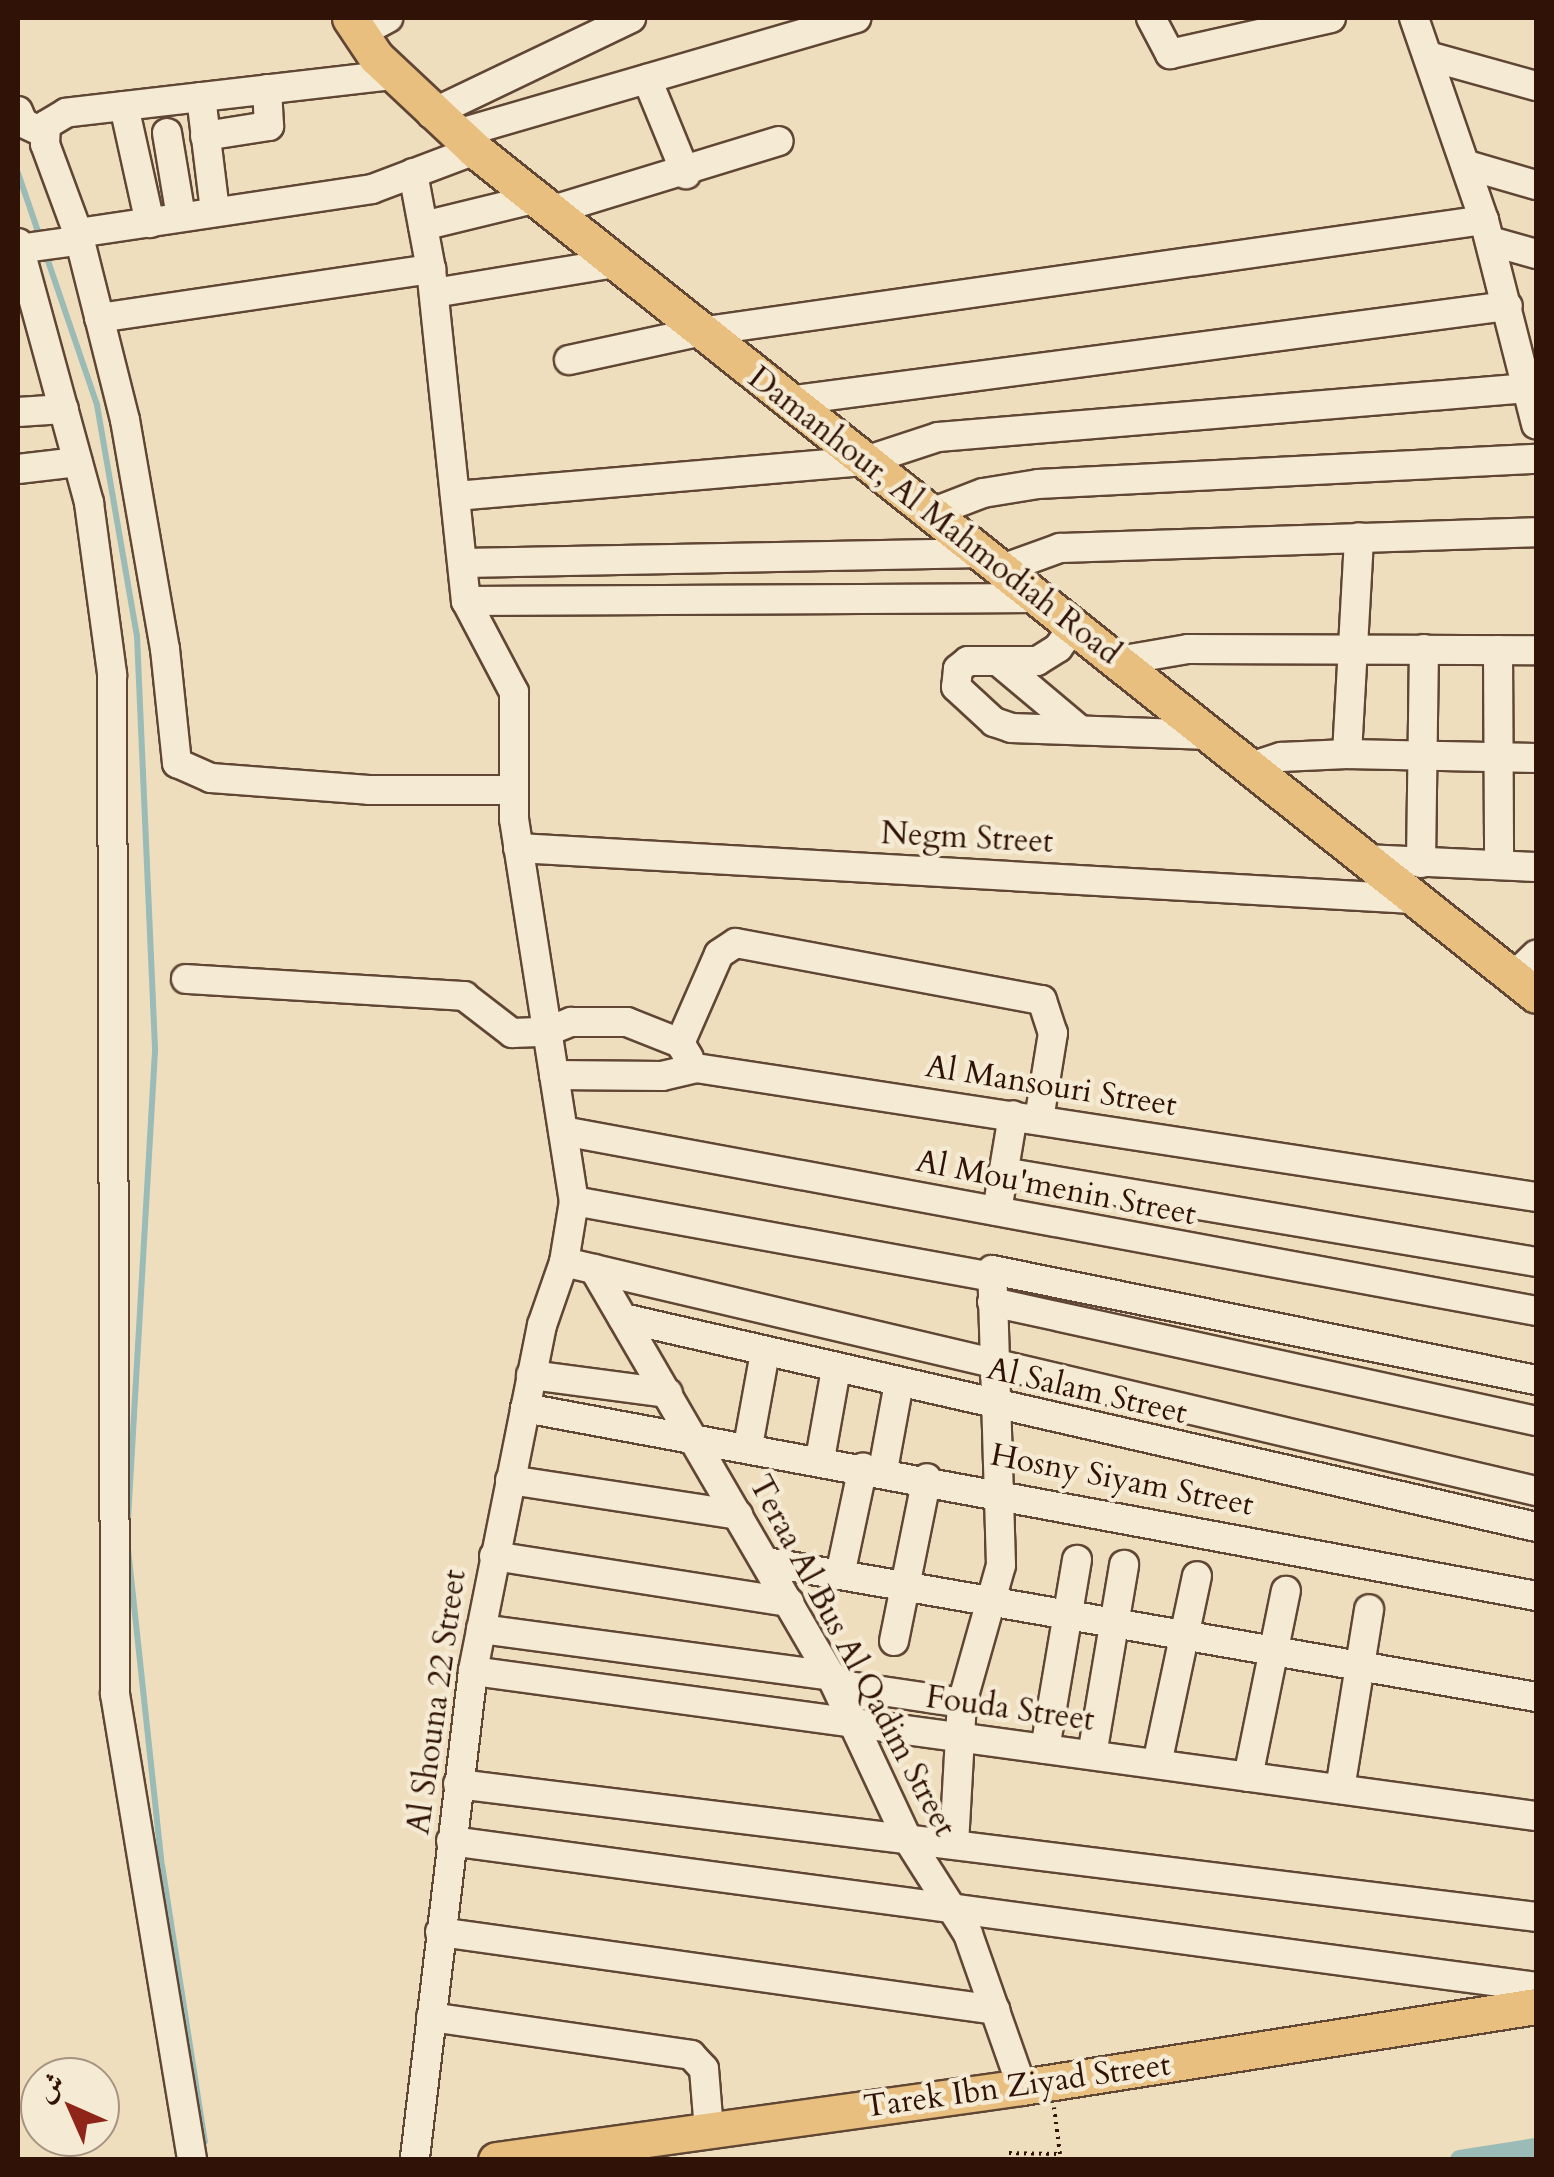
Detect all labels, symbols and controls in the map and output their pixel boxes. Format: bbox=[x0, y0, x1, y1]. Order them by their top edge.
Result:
street label: Damanhour, Al Mahmodiah Road bbox=[740, 359, 1128, 673]
street label: Negm Street bbox=[880, 814, 1054, 862]
street label: Al Mansouri Street bbox=[923, 1047, 1179, 1125]
street label: Al Mou'menin Street bbox=[913, 1142, 1199, 1234]
street label: Al Salam Street bbox=[983, 1349, 1191, 1433]
street label: Hosny Siyam Street bbox=[987, 1436, 1257, 1524]
street label: Teraa Al Bus Al Qadim Street bbox=[740, 1469, 964, 1843]
street label: Al Shouna 22 Street bbox=[399, 1567, 475, 1837]
street label: Fouda Street bbox=[923, 1678, 1097, 1740]
street label: Tarek Ibn Ziyad Street bbox=[861, 2045, 1173, 2127]
north arrow bbox=[20, 2057, 120, 2157]
text: ش bbox=[27, 2064, 73, 2110]

